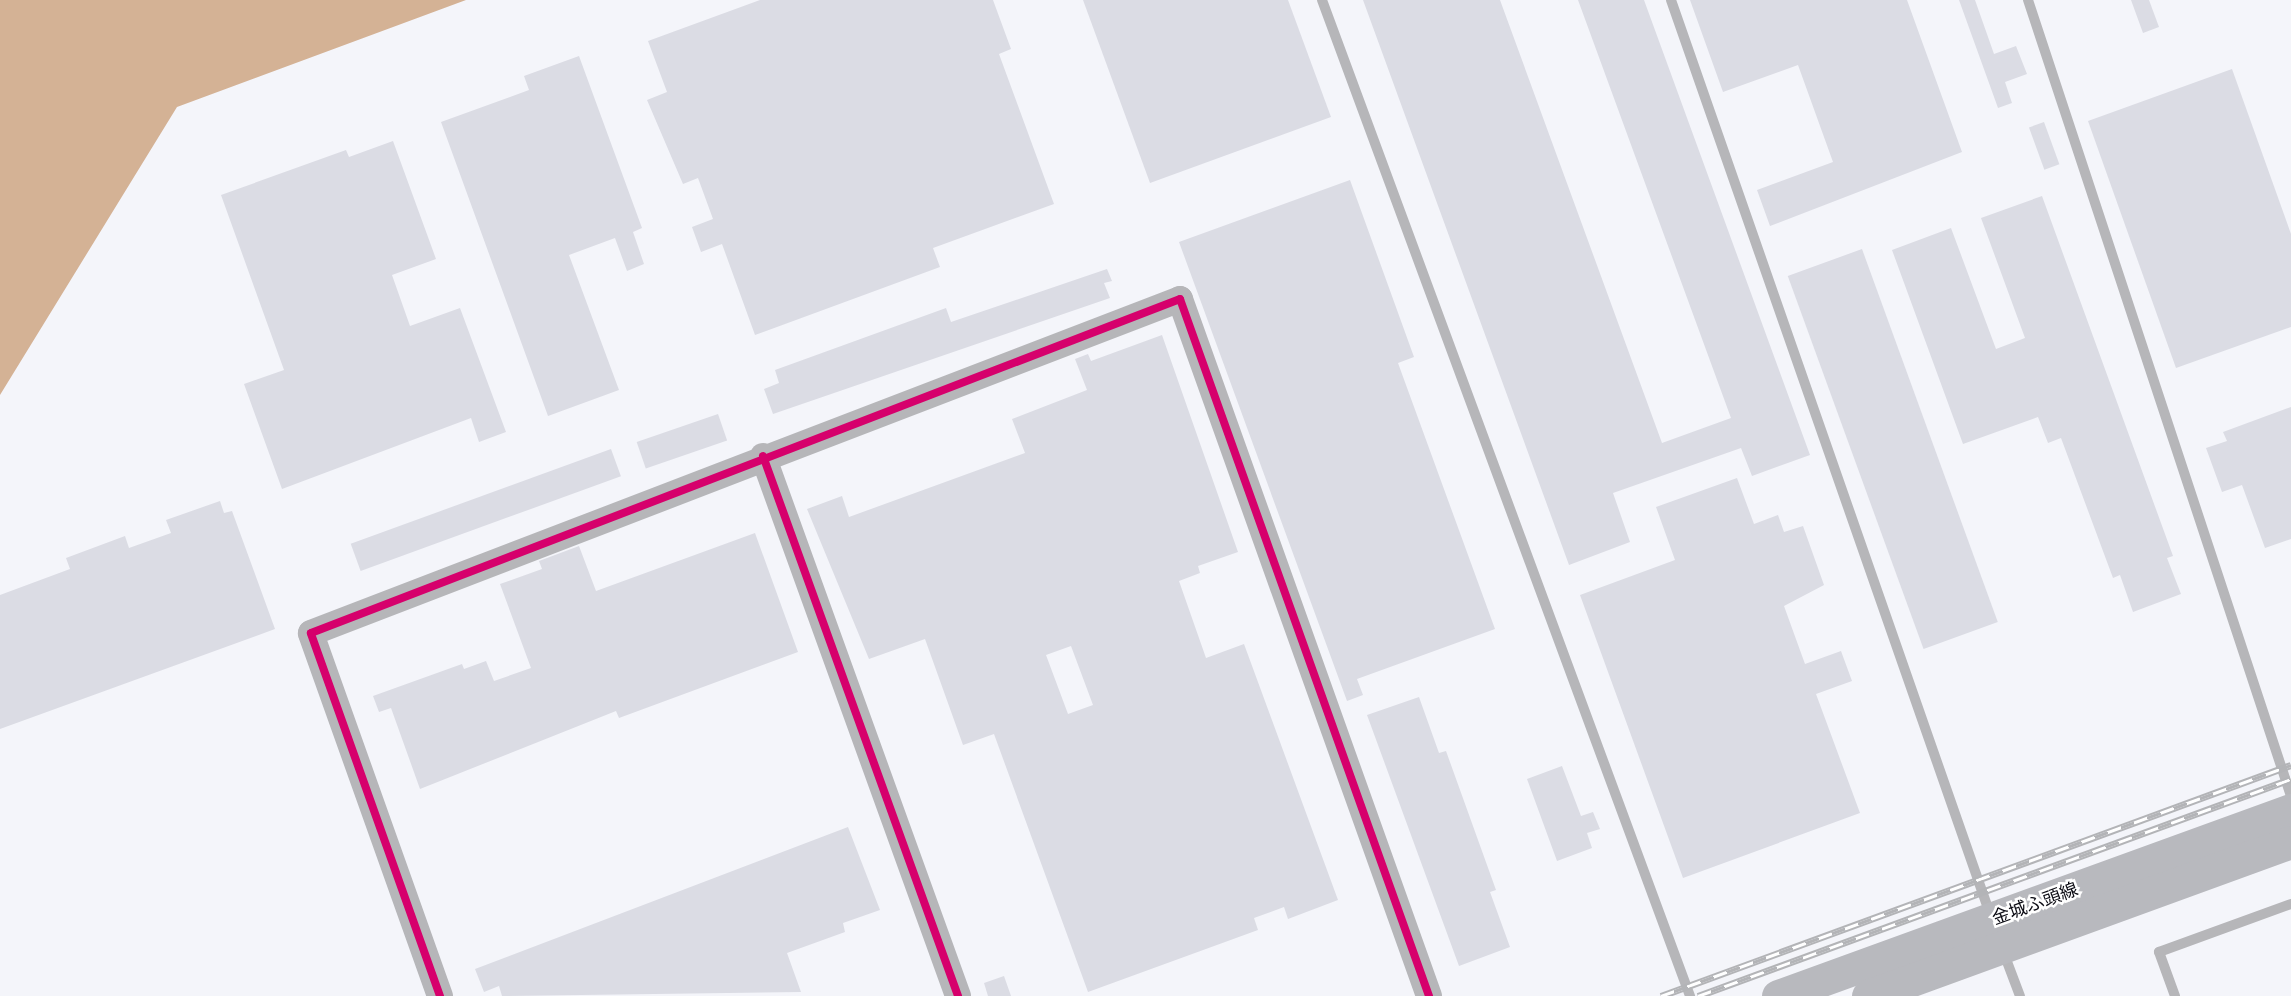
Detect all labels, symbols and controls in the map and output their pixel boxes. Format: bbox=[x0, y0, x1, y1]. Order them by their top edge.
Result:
street label: 金城ふ頭線 bbox=[1989, 878, 2081, 930]

